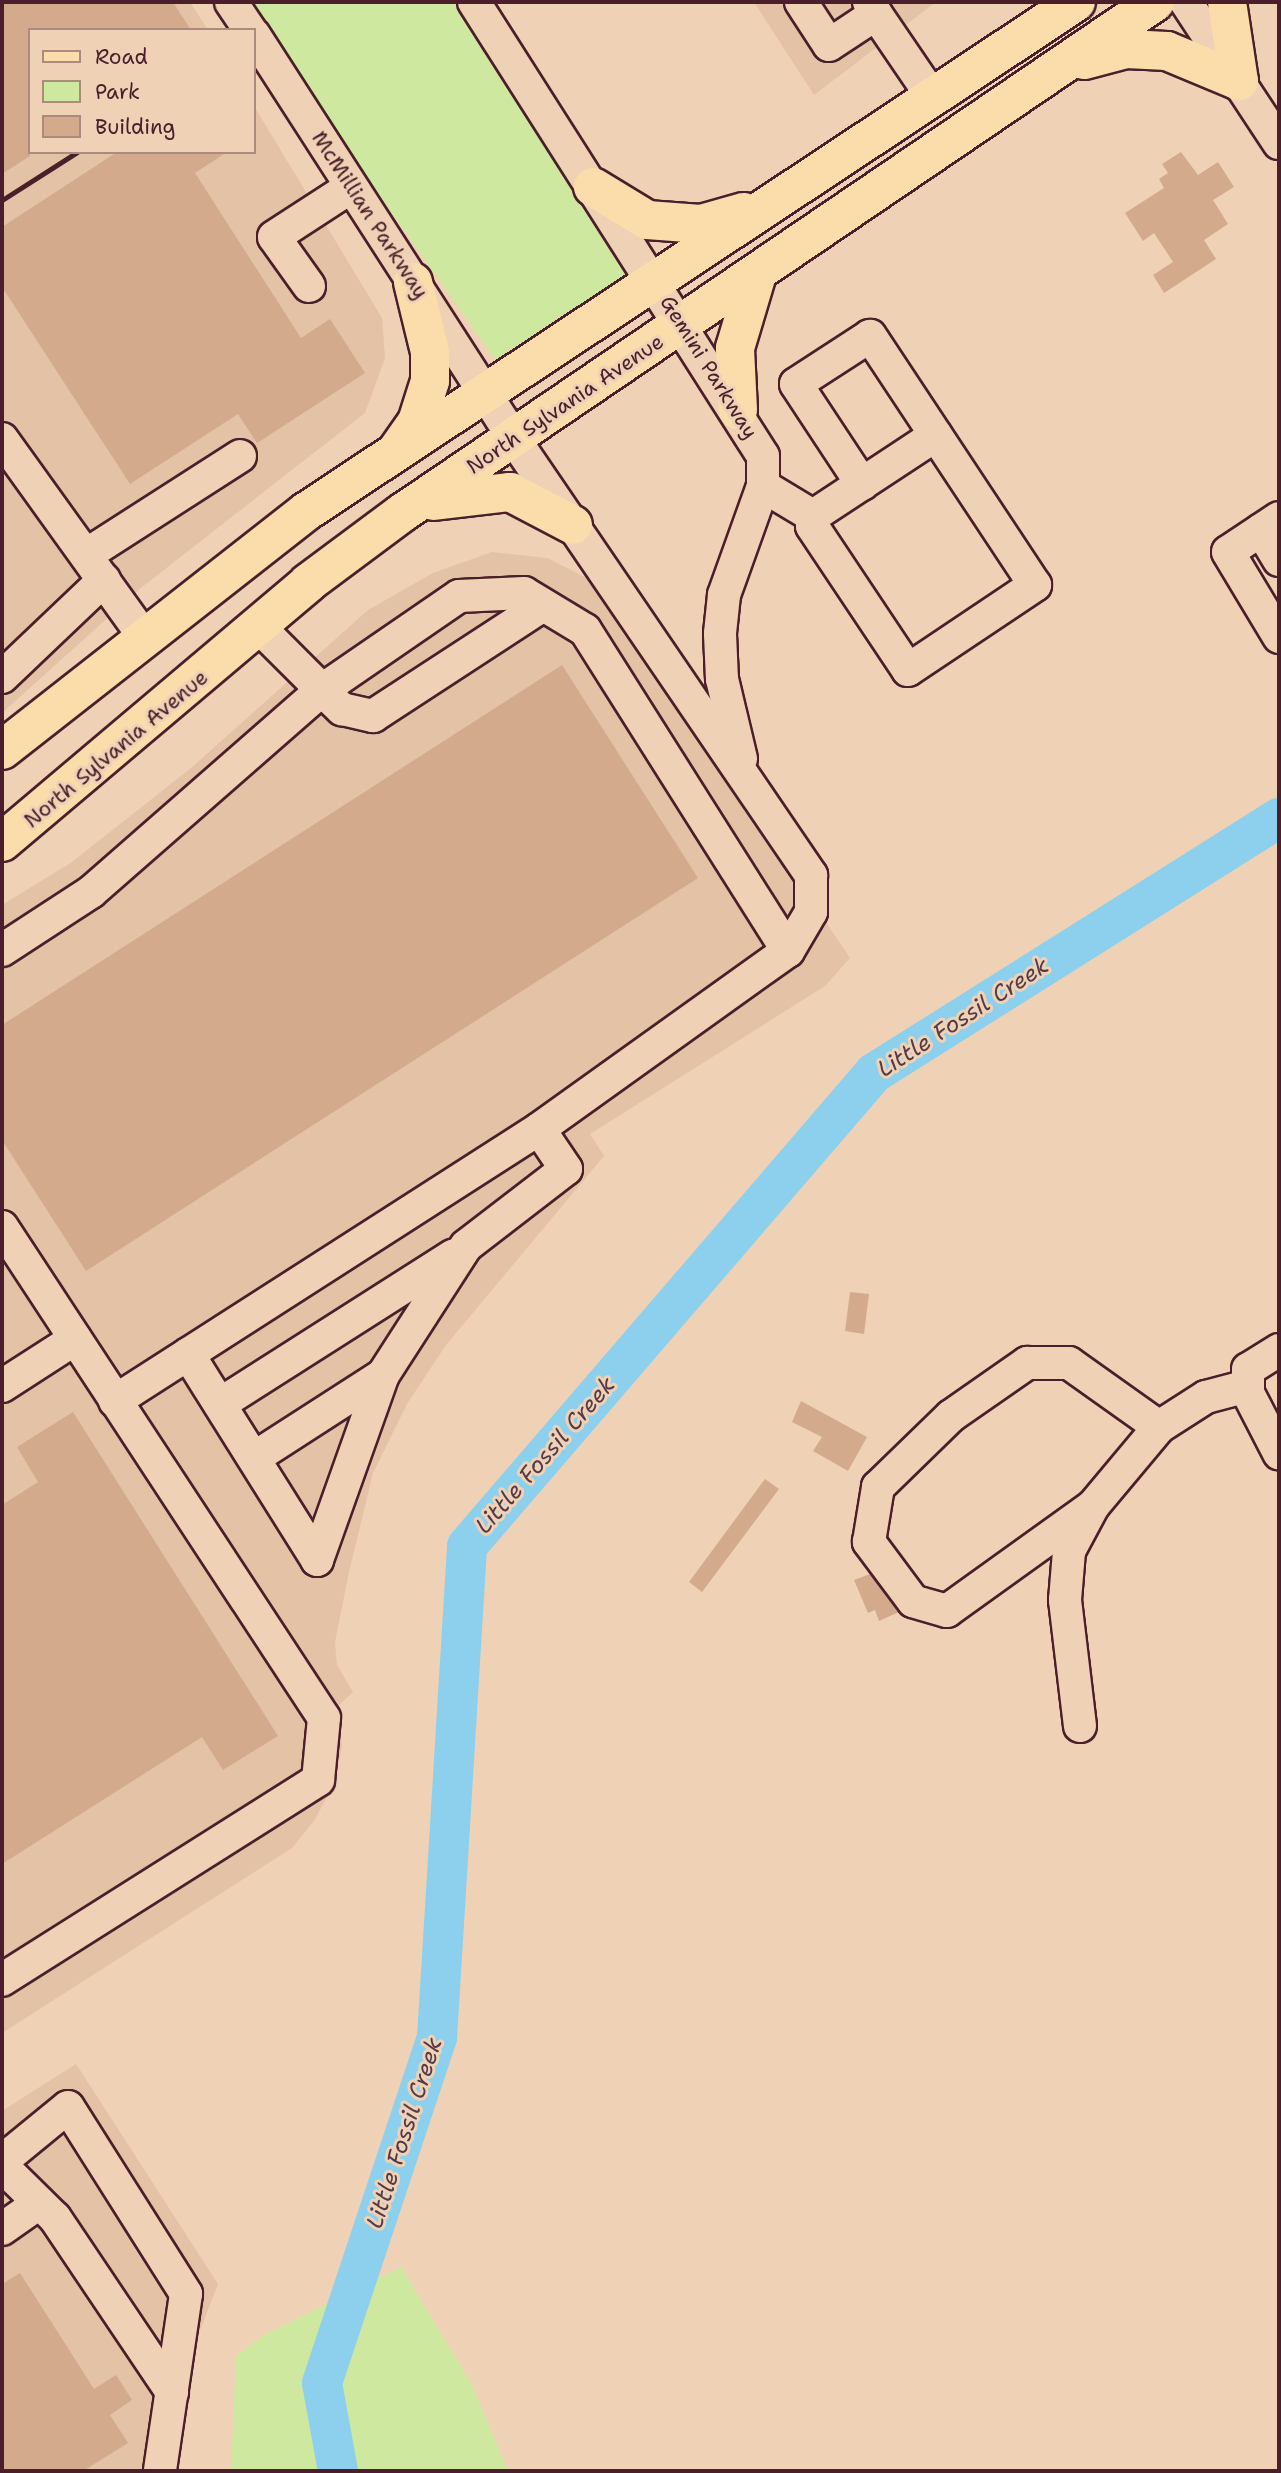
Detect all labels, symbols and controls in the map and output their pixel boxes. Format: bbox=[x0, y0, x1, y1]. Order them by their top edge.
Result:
legend bbox=[28, 28, 256, 154]
text: Road bbox=[95, 43, 148, 71]
text: Park bbox=[95, 78, 140, 106]
text: Building bbox=[95, 113, 175, 141]
street label: McMillian Parkway bbox=[306, 126, 434, 304]
street label: Gemini Parkway bbox=[655, 291, 763, 443]
street label: North Sylvania Avenue bbox=[462, 329, 668, 479]
street label: North Sylvania Avenue bbox=[19, 665, 213, 833]
water label: Little Fossil Creek bbox=[872, 951, 1054, 1083]
water label: Little Fossil Creek bbox=[469, 1371, 621, 1539]
water label: Little Fossil Creek bbox=[360, 2034, 448, 2232]

